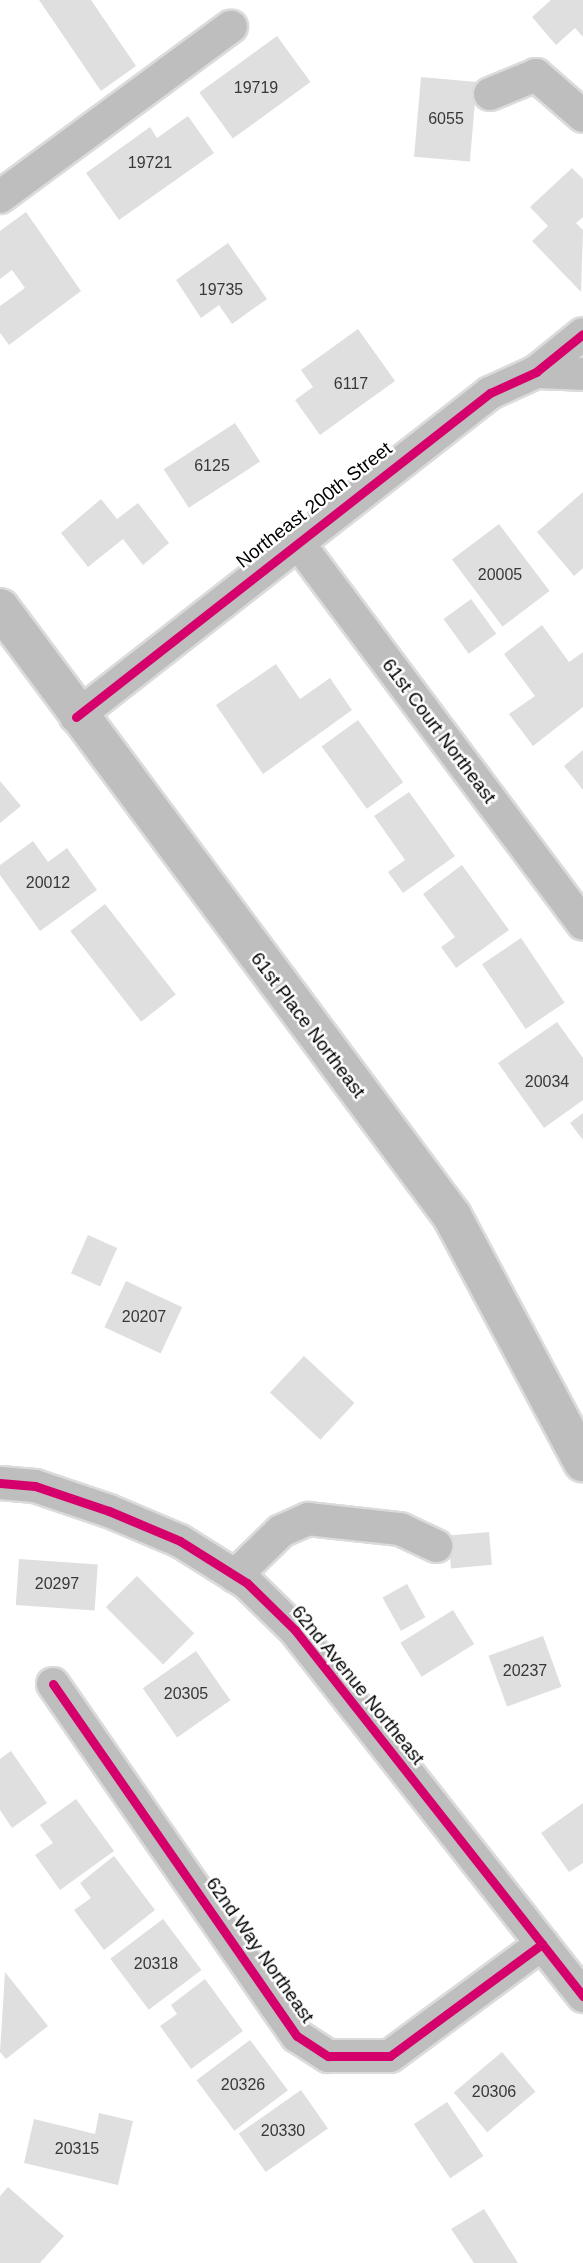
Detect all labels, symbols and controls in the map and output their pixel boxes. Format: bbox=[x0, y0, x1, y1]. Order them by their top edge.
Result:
house number: 19719 bbox=[234, 78, 278, 98]
house number: 6055 bbox=[428, 109, 464, 129]
house number: 19721 bbox=[128, 153, 172, 173]
house number: 19735 bbox=[199, 280, 243, 300]
house number: 6117 bbox=[334, 374, 368, 394]
street label: Northeast 200th Street bbox=[232, 437, 396, 573]
house number: 6125 bbox=[194, 456, 230, 476]
house number: 20005 bbox=[478, 565, 522, 585]
street label: 61st Court Northeast bbox=[377, 654, 501, 808]
house number: 20012 bbox=[26, 873, 70, 893]
street label: 61st Place Northeast bbox=[246, 948, 370, 1102]
house number: 20034 bbox=[525, 1072, 569, 1092]
house number: 20207 bbox=[122, 1307, 166, 1327]
house number: 20297 bbox=[35, 1574, 79, 1594]
street label: 62nd Avenue Northeast bbox=[286, 1600, 430, 1770]
house number: 20237 bbox=[503, 1661, 547, 1681]
house number: 20305 bbox=[164, 1684, 208, 1704]
street label: 62nd Way Northeast bbox=[201, 1873, 319, 2027]
house number: 20318 bbox=[134, 1954, 178, 1974]
house number: 20326 bbox=[221, 2075, 265, 2095]
house number: 20306 bbox=[472, 2082, 516, 2102]
house number: 20330 bbox=[261, 2121, 305, 2141]
house number: 20315 bbox=[55, 2139, 99, 2159]

